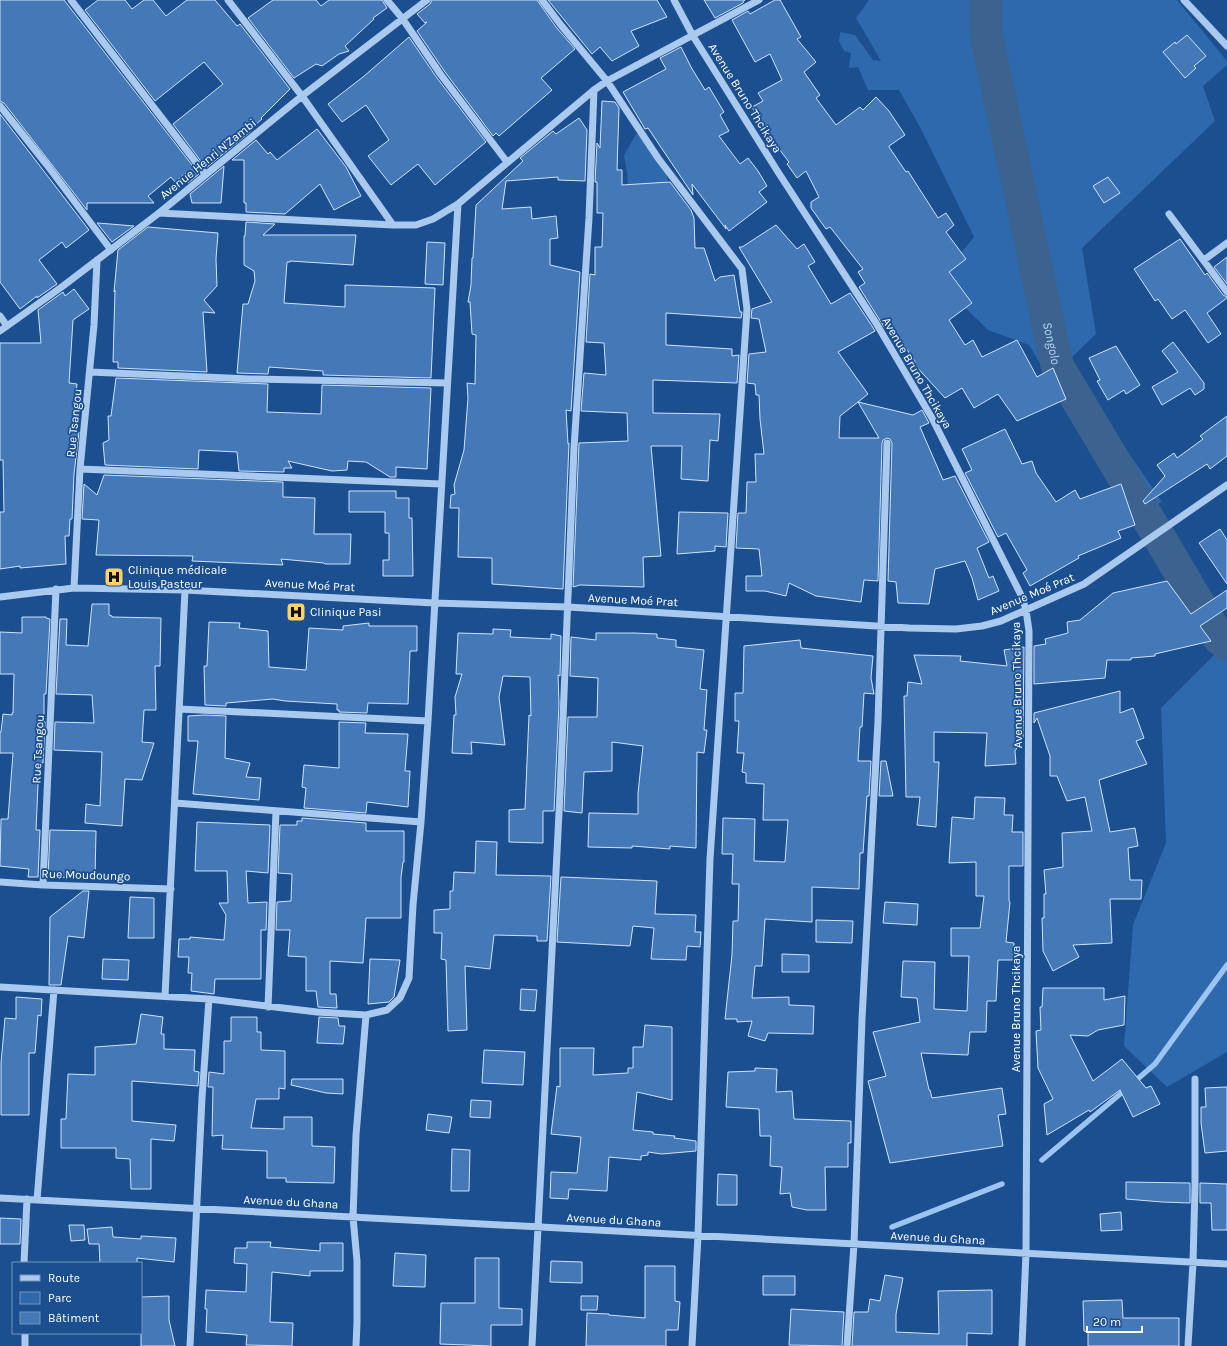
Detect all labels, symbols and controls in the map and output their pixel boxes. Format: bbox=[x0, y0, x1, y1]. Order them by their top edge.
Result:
street label: Avenue Bruno Thcikaya bbox=[706, 41, 784, 155]
street label: Avenue Henri N'Zambi bbox=[157, 116, 259, 202]
street label: Avenue Bruno Thcikaya bbox=[879, 315, 955, 431]
water label: Songolo bbox=[1040, 320, 1064, 366]
street label: Rue Tsangou bbox=[63, 388, 85, 458]
place label: Clinique médicale Louis Pasteur bbox=[128, 563, 227, 591]
hospital icon: Clinique médicale Louis Pasteur bbox=[103, 566, 125, 588]
street label: Avenue Moé Prat bbox=[988, 570, 1077, 618]
street label: Avenue Moé Prat bbox=[265, 576, 356, 594]
street label: Avenue Moé Prat bbox=[588, 591, 679, 609]
hospital icon: Clinique Pasi bbox=[285, 601, 307, 623]
place label: Clinique Pasi bbox=[310, 605, 382, 619]
street label: Avenue Bruno Thcikaya bbox=[1009, 622, 1025, 748]
street label: Rue Tsangou bbox=[29, 714, 47, 784]
street label: Rue Moudoungo bbox=[41, 866, 131, 884]
street label: Avenue Bruno Thcikaya bbox=[1009, 946, 1023, 1072]
street label: Avenue du Ghana bbox=[243, 1193, 339, 1211]
street label: Avenue du Ghana bbox=[566, 1211, 662, 1229]
street label: Avenue du Ghana bbox=[890, 1229, 986, 1247]
legend bbox=[12, 1262, 142, 1334]
text: Route bbox=[48, 1271, 80, 1285]
text: Parc bbox=[48, 1291, 72, 1305]
scale bar bbox=[1087, 1308, 1142, 1334]
text: Bâtiment bbox=[48, 1311, 100, 1325]
text: 20 m bbox=[1093, 1315, 1121, 1329]

